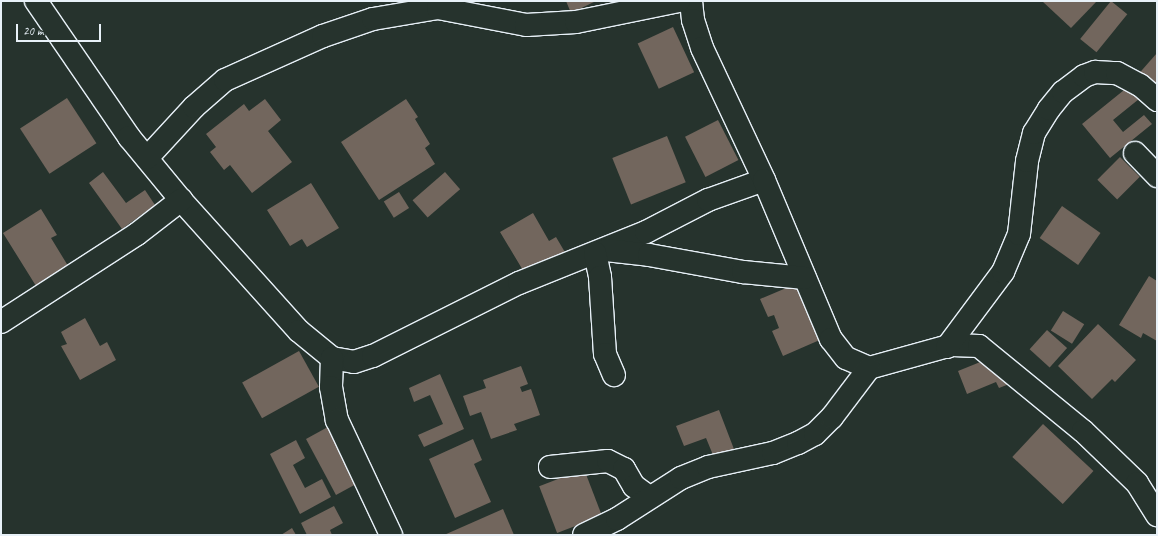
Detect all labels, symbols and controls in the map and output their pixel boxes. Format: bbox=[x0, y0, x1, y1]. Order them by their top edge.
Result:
scale bar bbox=[18, 16, 103, 42]
text: 20 m bbox=[23, 23, 43, 39]

